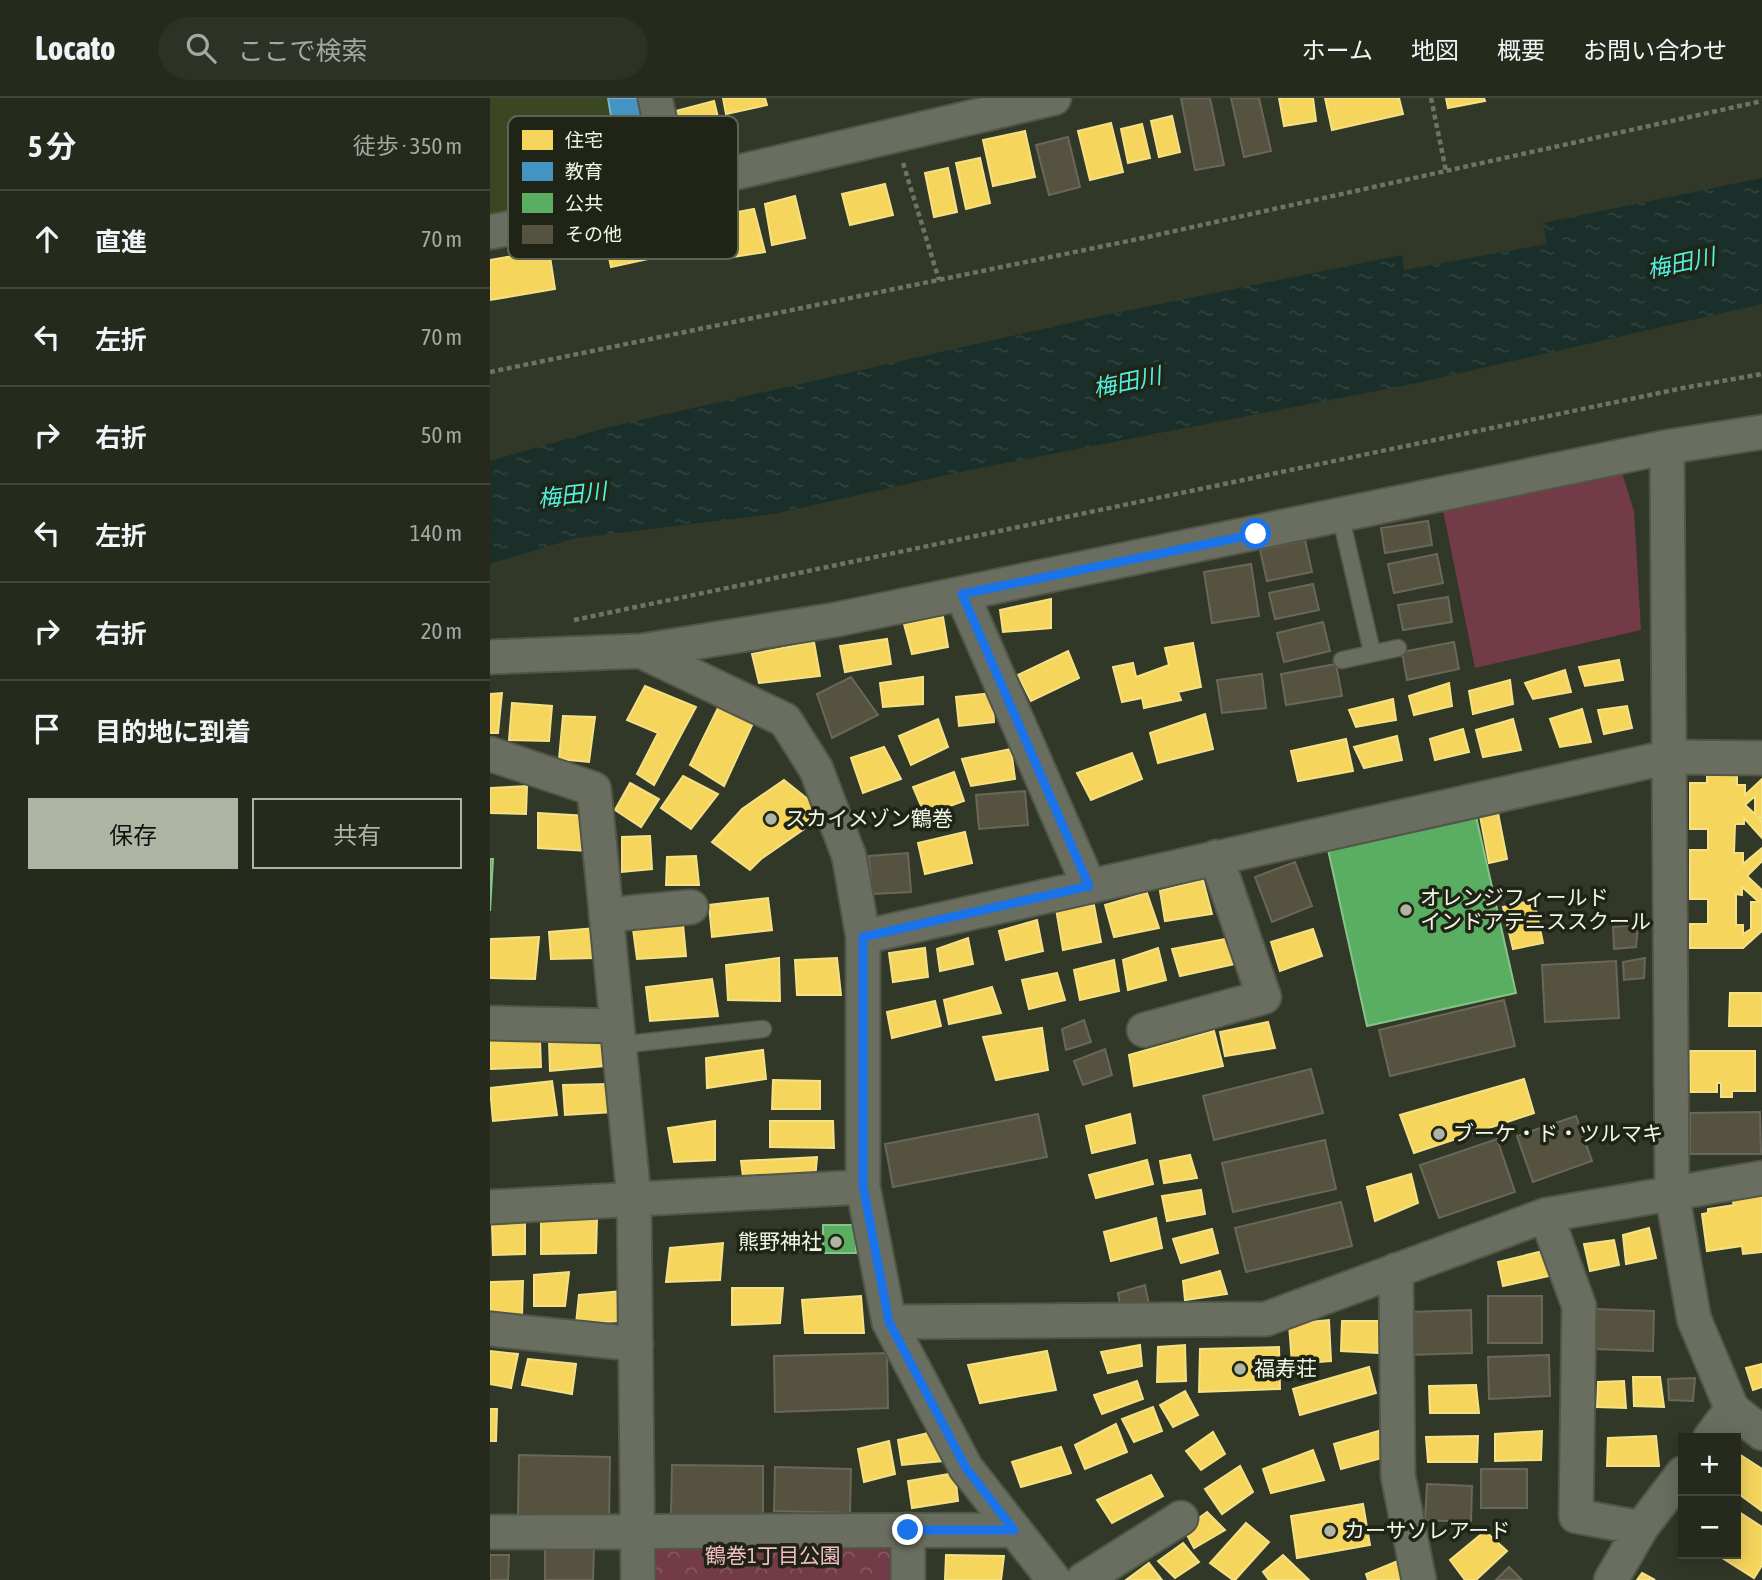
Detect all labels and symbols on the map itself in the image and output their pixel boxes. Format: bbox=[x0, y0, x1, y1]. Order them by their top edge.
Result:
legend bbox=[508, 116, 738, 259]
text: 住宅 bbox=[565, 129, 603, 151]
text: 教育 bbox=[565, 160, 603, 182]
text: 公共 bbox=[565, 192, 603, 214]
text: その他 bbox=[565, 223, 622, 245]
water label: 梅田川 bbox=[1645, 242, 1720, 283]
water label: 梅田川 bbox=[1091, 361, 1166, 402]
water label: 梅田川 bbox=[536, 478, 611, 512]
route start bbox=[1240, 518, 1271, 549]
place label: スカイメゾン鶴巻 bbox=[785, 806, 953, 830]
marker: スカイメゾン鶴巻 bbox=[763, 811, 779, 827]
place label: オレンジフィールド インドアテニススクール bbox=[1420, 885, 1651, 933]
marker: オレンジフィールド インドアテニススクール bbox=[1398, 902, 1414, 918]
place label: ブーケ・ド・ツルマキ bbox=[1453, 1121, 1663, 1145]
marker: ブーケ・ド・ツルマキ bbox=[1431, 1126, 1447, 1142]
place label: 熊野神社 bbox=[738, 1229, 822, 1253]
marker: 熊野神社 bbox=[828, 1234, 844, 1250]
place label: 福寿荘 bbox=[1254, 1356, 1317, 1380]
marker: 福寿荘 bbox=[1232, 1361, 1248, 1377]
route end bbox=[892, 1514, 923, 1545]
place label: カーサソレアード bbox=[1344, 1518, 1510, 1542]
marker: カーサソレアード bbox=[1322, 1523, 1338, 1539]
park label: 鶴巻1丁目公園 bbox=[705, 1543, 841, 1567]

